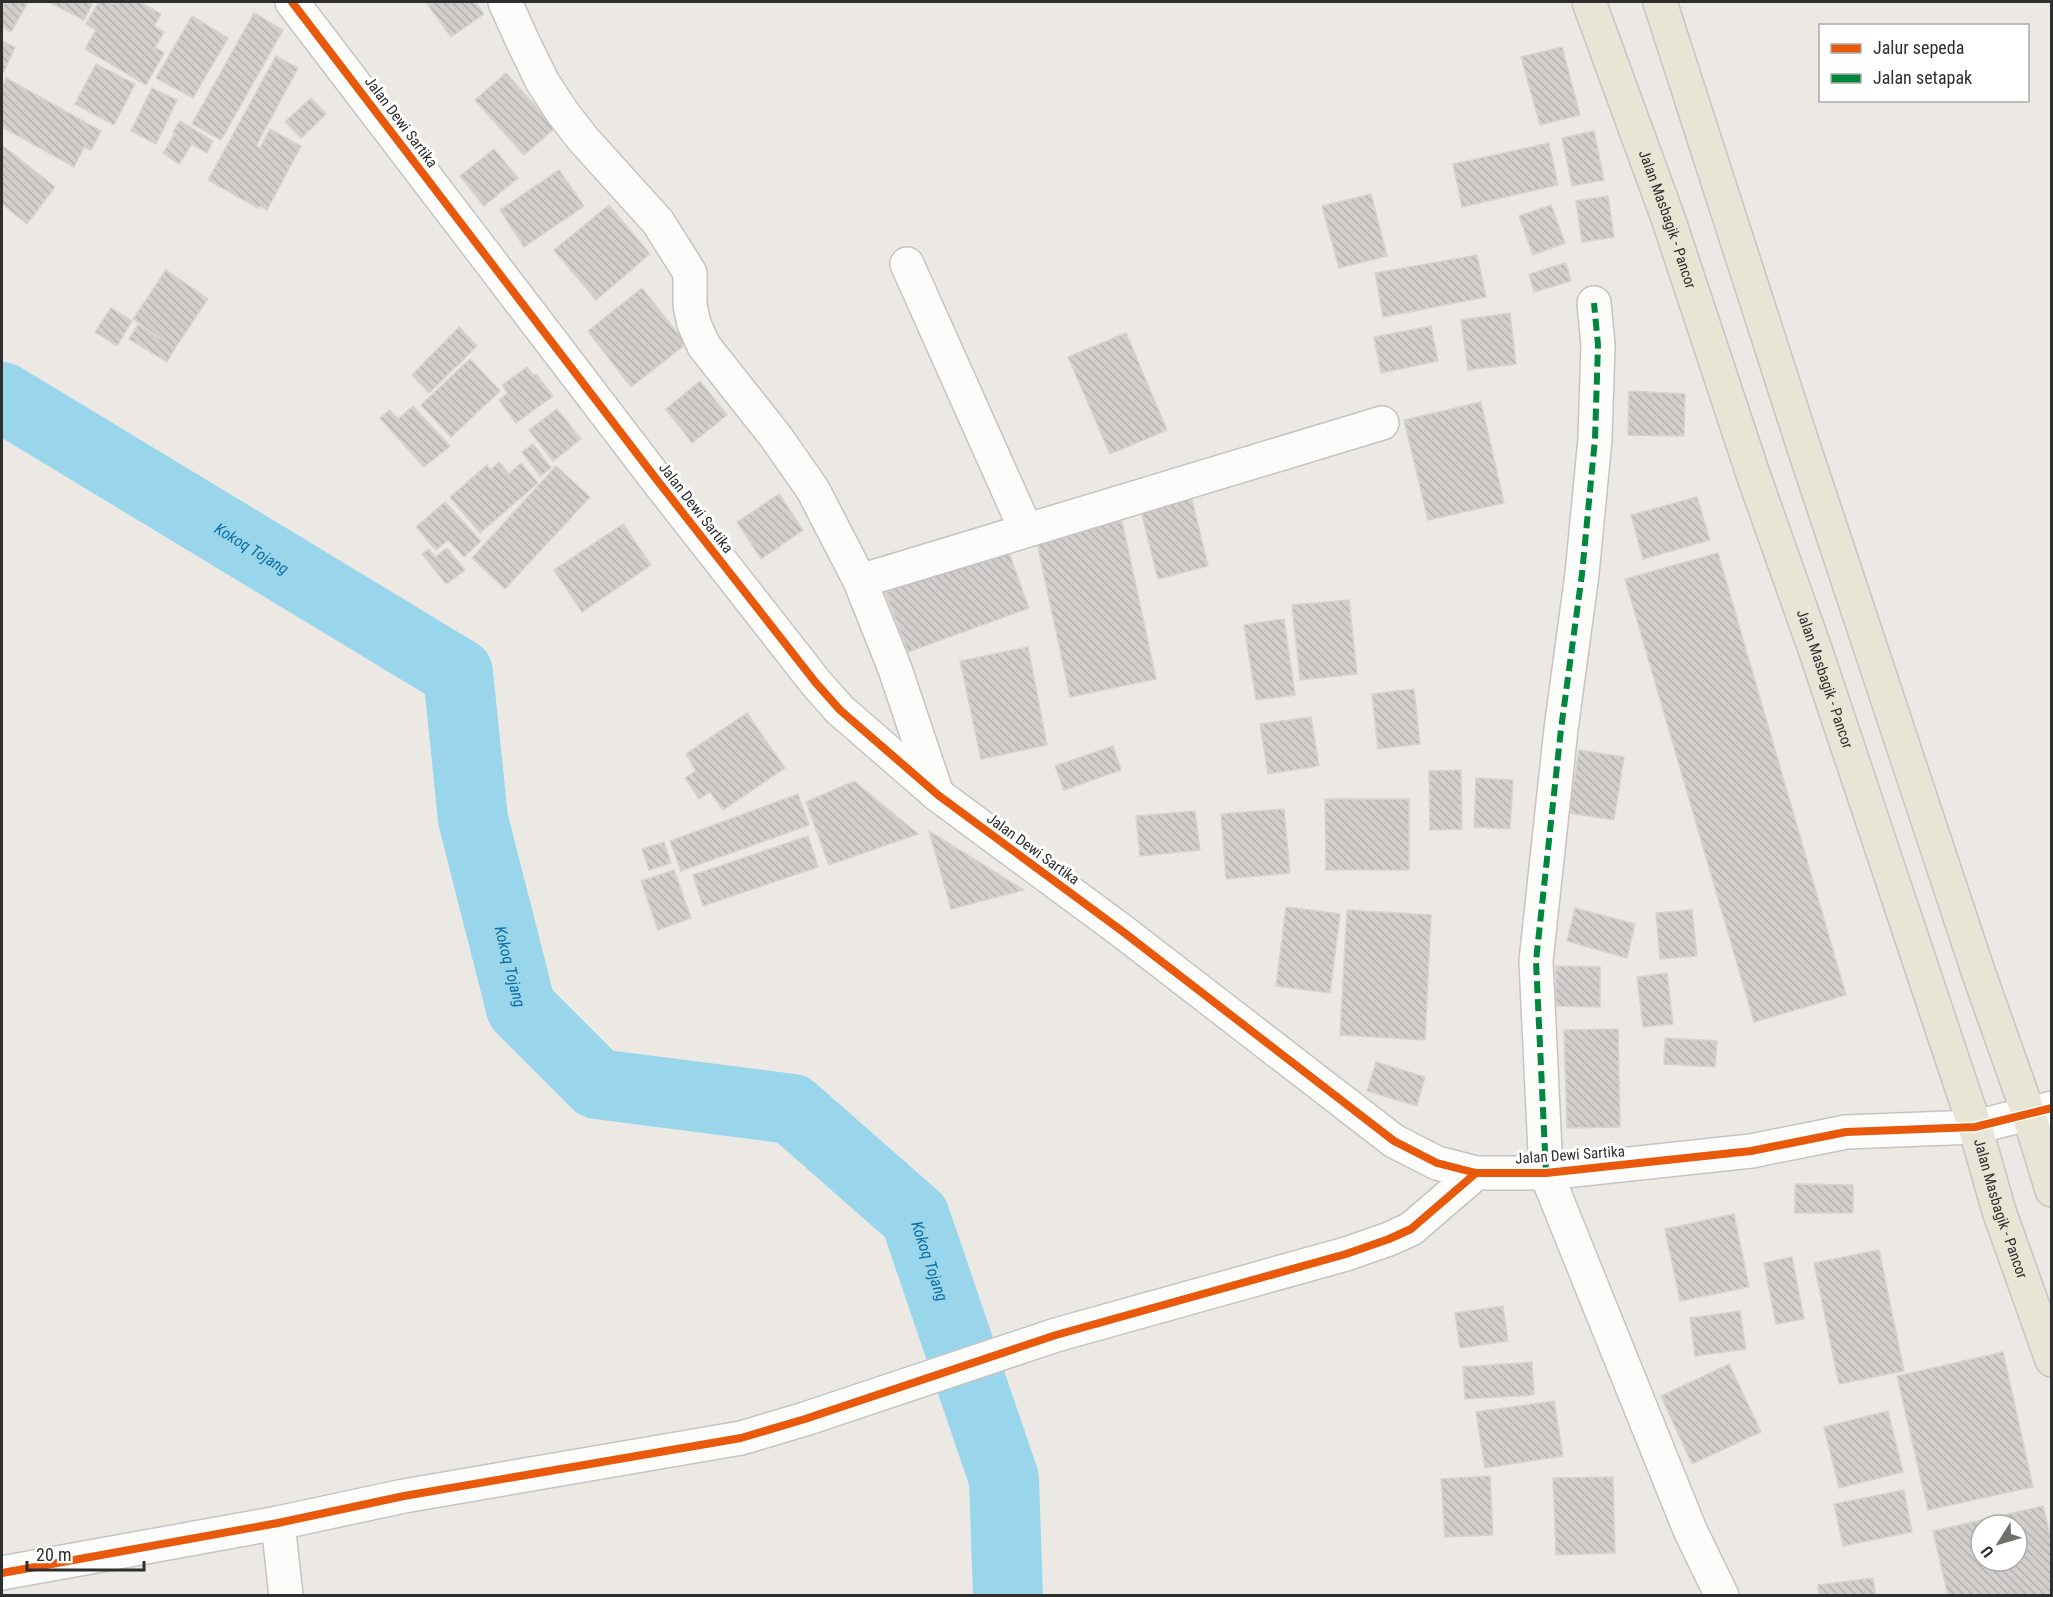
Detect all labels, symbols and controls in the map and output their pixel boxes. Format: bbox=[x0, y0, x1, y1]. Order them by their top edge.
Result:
legend bbox=[1819, 24, 2029, 102]
text: Jalur sepeda bbox=[1873, 37, 1964, 58]
text: Jalan setapak bbox=[1873, 67, 1972, 88]
street label: Jalan Dewi Sartika bbox=[361, 73, 441, 171]
street label: Jalan Masbagik - Pancor bbox=[1635, 147, 1700, 291]
street label: Jalan Dewi Sartika bbox=[655, 459, 737, 557]
water label: Kokoq Tojang bbox=[211, 519, 292, 578]
street label: Jalan Masbagik - Pancor bbox=[1793, 607, 1857, 751]
street label: Jalan Dewi Sartika bbox=[983, 809, 1083, 889]
water label: Kokoq Tojang bbox=[491, 924, 530, 1010]
street label: Jalan Masbagik - Pancor bbox=[1970, 1137, 2031, 1281]
street label: Jalan Dewi Sartika bbox=[1515, 1142, 1625, 1168]
water label: Kokoq Tojang bbox=[907, 1219, 952, 1304]
north arrow bbox=[1969, 1513, 2029, 1573]
scale bar bbox=[27, 1534, 144, 1572]
text: U bbox=[1977, 1542, 1998, 1561]
text: 20 m bbox=[36, 1544, 71, 1565]

